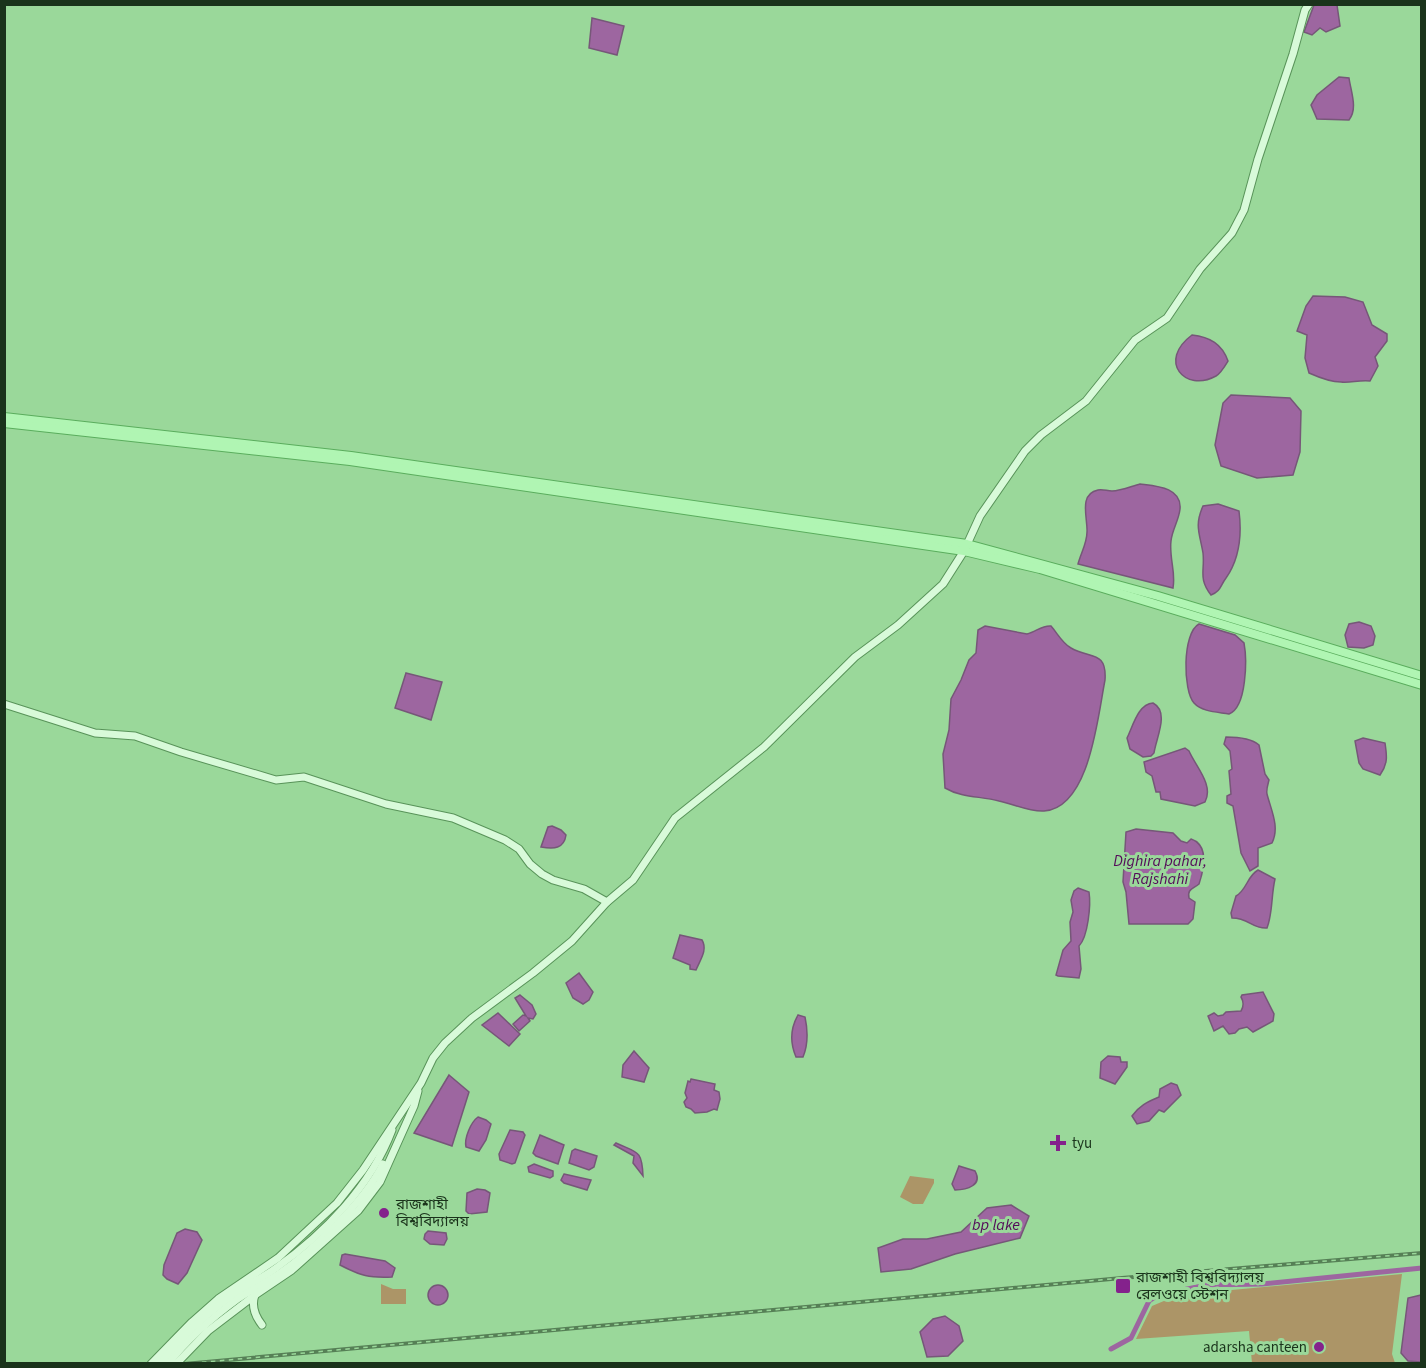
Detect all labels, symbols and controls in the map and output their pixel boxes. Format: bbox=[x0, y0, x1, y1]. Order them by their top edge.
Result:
water label: Dighira pahar, Rajshahi bbox=[1113, 850, 1207, 890]
place label: tyu bbox=[1072, 1133, 1092, 1154]
marker: tyu bbox=[1049, 1134, 1067, 1152]
place label: রাজশাহী বিশ্ববিদ্যালয় bbox=[395, 1194, 469, 1232]
marker: রাজশাহী বিশ্ববিদ্যালয় bbox=[377, 1206, 391, 1220]
water label: bp lake bbox=[972, 1214, 1020, 1236]
place label: রাজশাহী বিশ্ববিদ্যালয় রেলওয়ে স্টেশন bbox=[1135, 1267, 1264, 1305]
marker: রাজশাহী বিশ্ববিদ্যালয় রেলওয়ে স্টেশন bbox=[1114, 1277, 1132, 1295]
place label: adarsha canteen bbox=[1203, 1337, 1307, 1358]
marker: adarsha canteen bbox=[1312, 1340, 1326, 1354]

